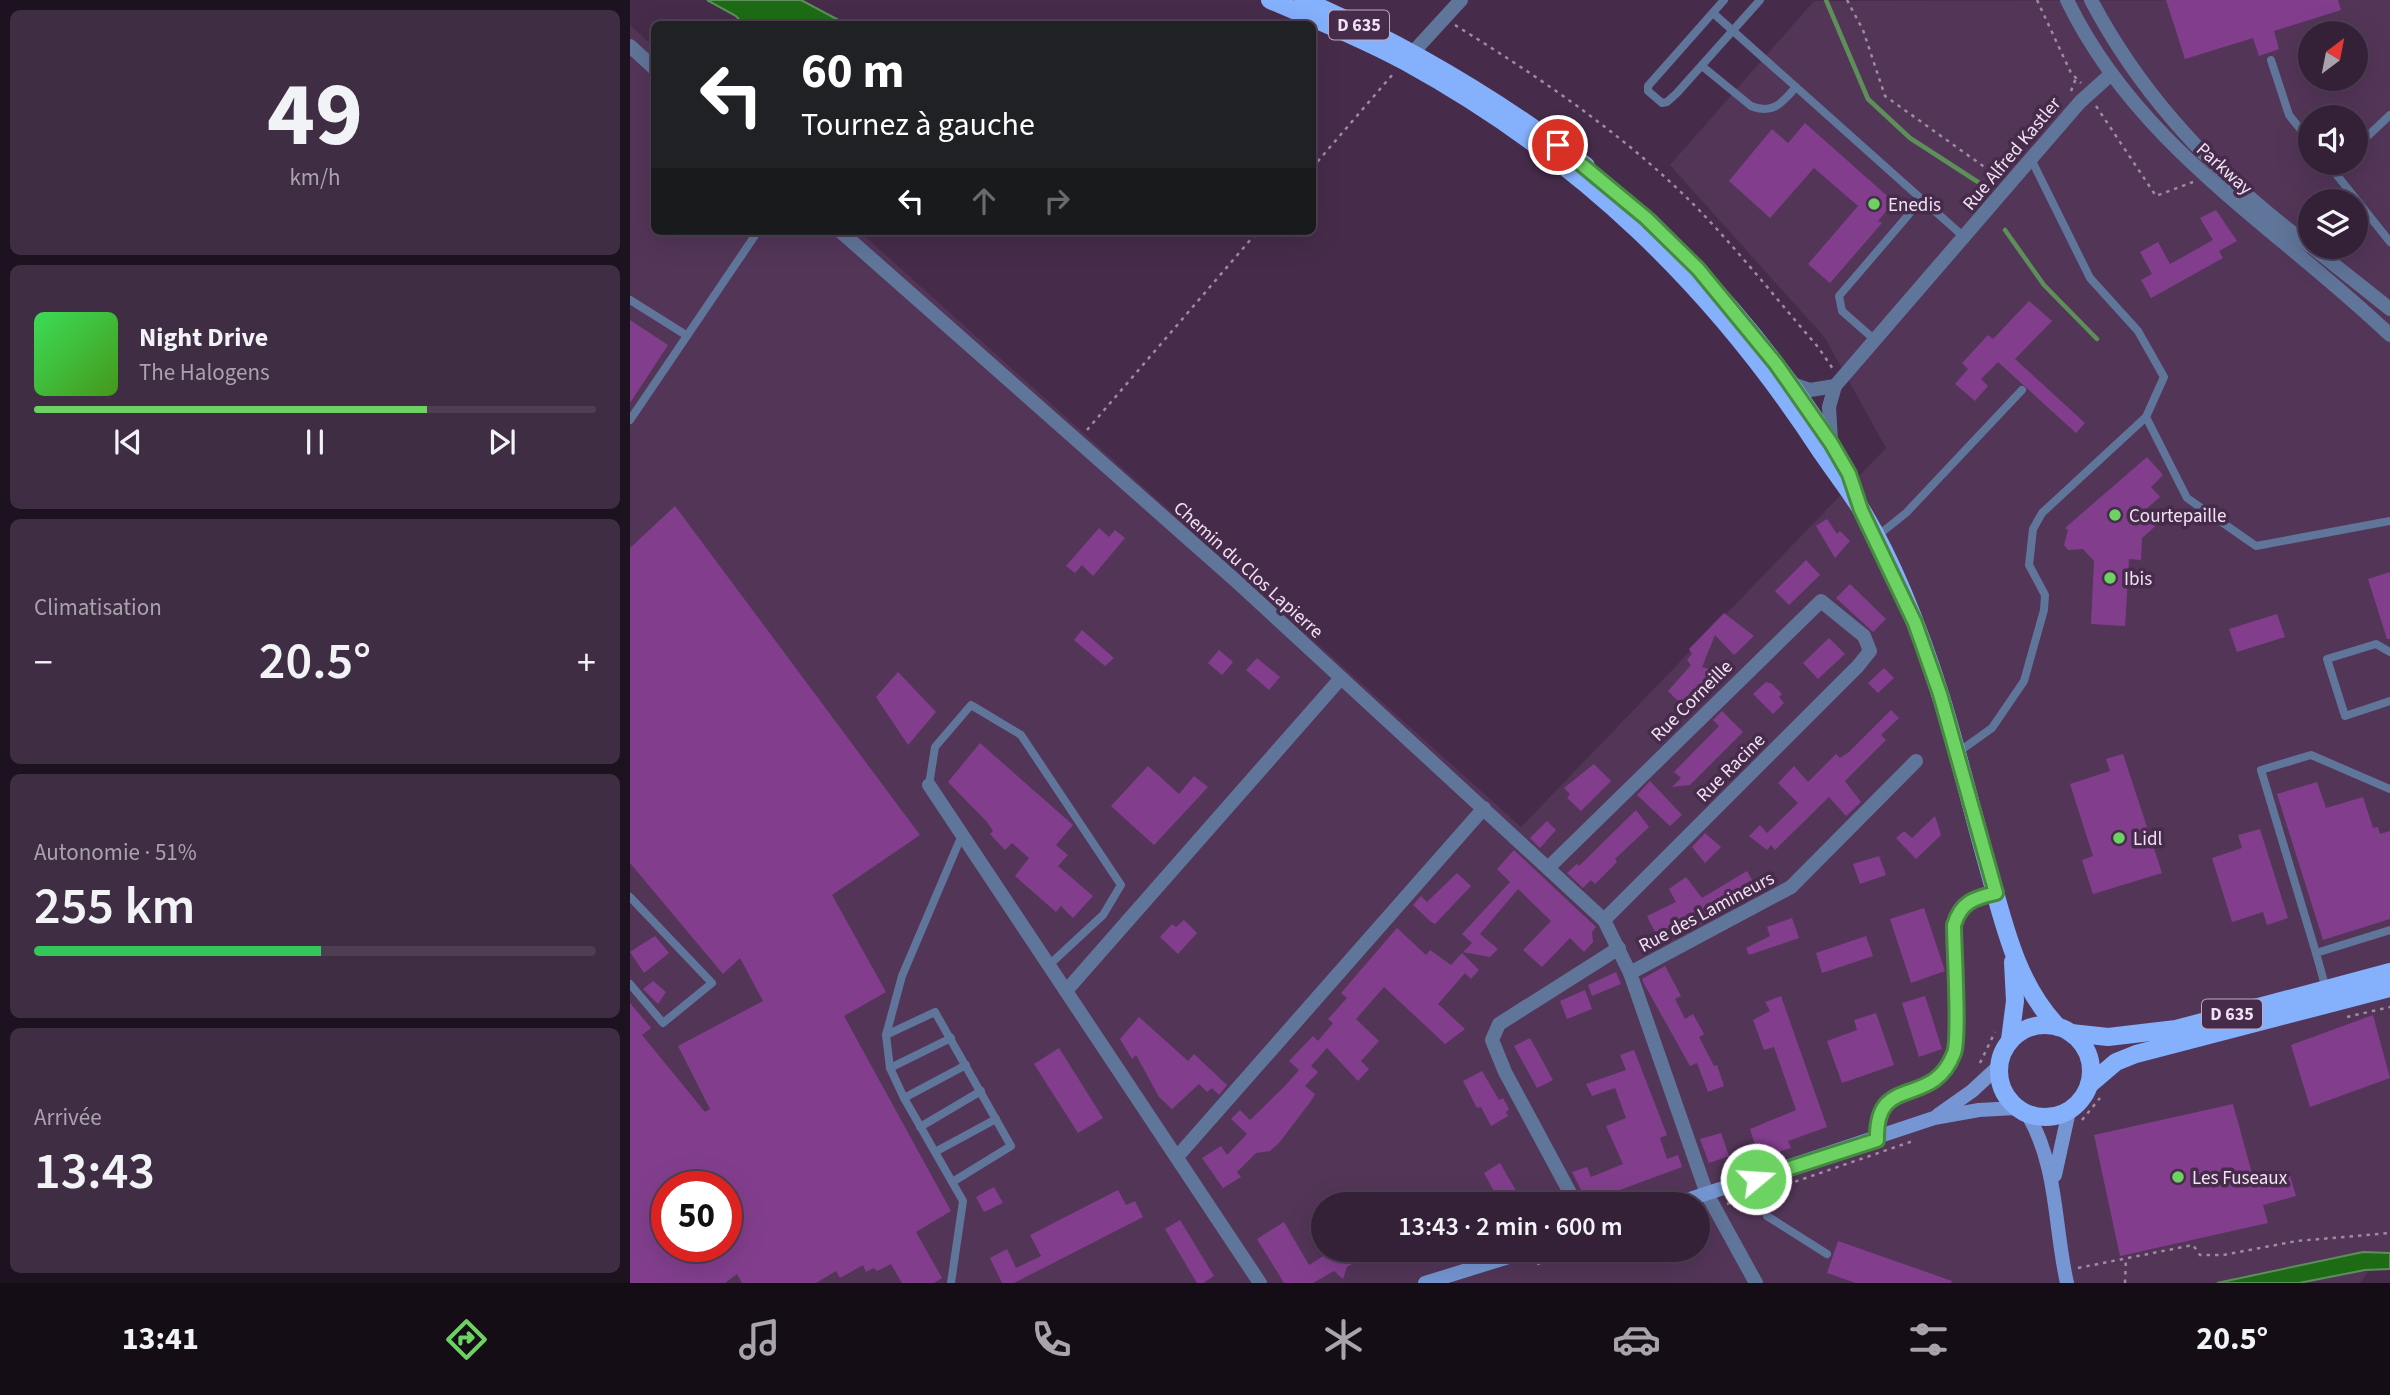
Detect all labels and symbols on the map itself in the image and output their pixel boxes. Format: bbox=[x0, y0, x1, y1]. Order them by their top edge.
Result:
road number: D 635 bbox=[1329, 10, 1389, 40]
north arrow bbox=[2298, 21, 2368, 91]
street label: Rue Alfred Kastler bbox=[1957, 91, 2068, 217]
pin bbox=[1528, 115, 1588, 175]
street label: Parkway bbox=[2190, 137, 2258, 202]
place label: Enedis bbox=[1888, 192, 1941, 219]
marker: Enedis bbox=[1866, 196, 1882, 212]
street label: Chemin du Clos Lapierre bbox=[1167, 495, 1329, 645]
place label: Courtepaille bbox=[2129, 503, 2226, 530]
marker: Courtepaille bbox=[2107, 507, 2123, 523]
place label: Ibis bbox=[2124, 566, 2152, 593]
marker: Ibis bbox=[2102, 570, 2118, 586]
street label: Rue Corneille bbox=[1645, 654, 1739, 748]
street label: Rue Racine bbox=[1690, 727, 1772, 809]
place label: Lidl bbox=[2133, 826, 2162, 853]
marker: Lidl bbox=[2111, 830, 2127, 846]
street label: Rue des Lamineurs bbox=[1634, 865, 1779, 959]
road number: D 635 bbox=[2202, 1000, 2262, 1028]
position arrow bbox=[1719, 1142, 1793, 1216]
place label: Les Fuseaux bbox=[2192, 1165, 2288, 1192]
marker: Les Fuseaux bbox=[2170, 1169, 2186, 1185]
speed limit sign: 50 bbox=[651, 1171, 742, 1262]

